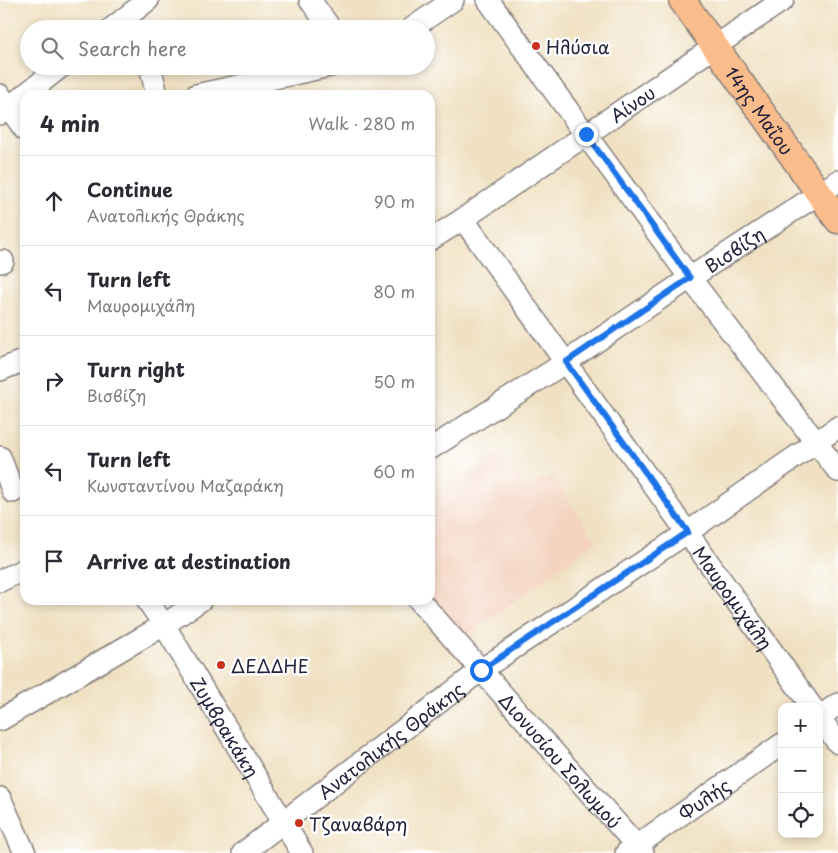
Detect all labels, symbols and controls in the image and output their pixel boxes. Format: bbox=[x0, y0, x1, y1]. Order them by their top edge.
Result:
search box bbox=[20, 20, 435, 75]
place label: Ηλύσια bbox=[546, 33, 610, 60]
icon: search bbox=[38, 34, 66, 62]
text: Search here bbox=[78, 34, 187, 62]
marker: Ηλύσια bbox=[530, 40, 542, 52]
street label: 14ης Μαΐου bbox=[719, 60, 801, 160]
street label: Αίνου bbox=[604, 78, 660, 128]
text: 4 min bbox=[40, 107, 100, 139]
text: Walk · 280 m bbox=[308, 111, 415, 135]
route end bbox=[575, 123, 598, 146]
text: Continue bbox=[87, 175, 173, 203]
icon: ahead bbox=[40, 187, 68, 215]
text: 90 m bbox=[374, 189, 415, 213]
text: Ανατολικής Θράκης bbox=[87, 203, 245, 227]
street label: Βισβίζη bbox=[699, 220, 769, 279]
text: Turn left bbox=[87, 265, 171, 293]
icon: left bbox=[40, 277, 68, 305]
text: 80 m bbox=[373, 279, 415, 303]
text: Μαυρομιχάλη bbox=[87, 293, 195, 317]
text: Turn right bbox=[87, 355, 185, 383]
icon: right bbox=[40, 367, 68, 395]
text: 50 m bbox=[374, 369, 415, 393]
text: Βισβίζη bbox=[87, 383, 146, 407]
text: Turn left bbox=[87, 445, 171, 473]
icon: left bbox=[40, 457, 68, 485]
text: 60 m bbox=[373, 459, 415, 483]
text: Κωνσταντίνου Μαζαράκη bbox=[87, 473, 284, 497]
street label: Μαυρομιχάλη bbox=[687, 540, 780, 655]
icon: arrive bbox=[40, 547, 68, 575]
text: Arrive at destination bbox=[87, 547, 291, 575]
place label: ΔΕΔΔΗΕ bbox=[231, 652, 309, 679]
marker: ΔΕΔΔΗΕ bbox=[215, 659, 227, 671]
route start bbox=[470, 659, 493, 682]
street label: Ζυμβρακάκη bbox=[184, 671, 267, 782]
street label: Ανατολικής Θράκης bbox=[312, 675, 469, 804]
street label: Διονυσίου Σολωμού bbox=[493, 687, 628, 834]
map controls bbox=[778, 703, 823, 838]
button: + bbox=[778, 703, 823, 748]
button: − bbox=[778, 748, 823, 793]
street label: Φυλής bbox=[673, 771, 735, 826]
button: locate bbox=[778, 793, 823, 838]
place label: Τζαναβάρη bbox=[309, 810, 407, 837]
marker: Τζαναβάρη bbox=[293, 817, 305, 829]

